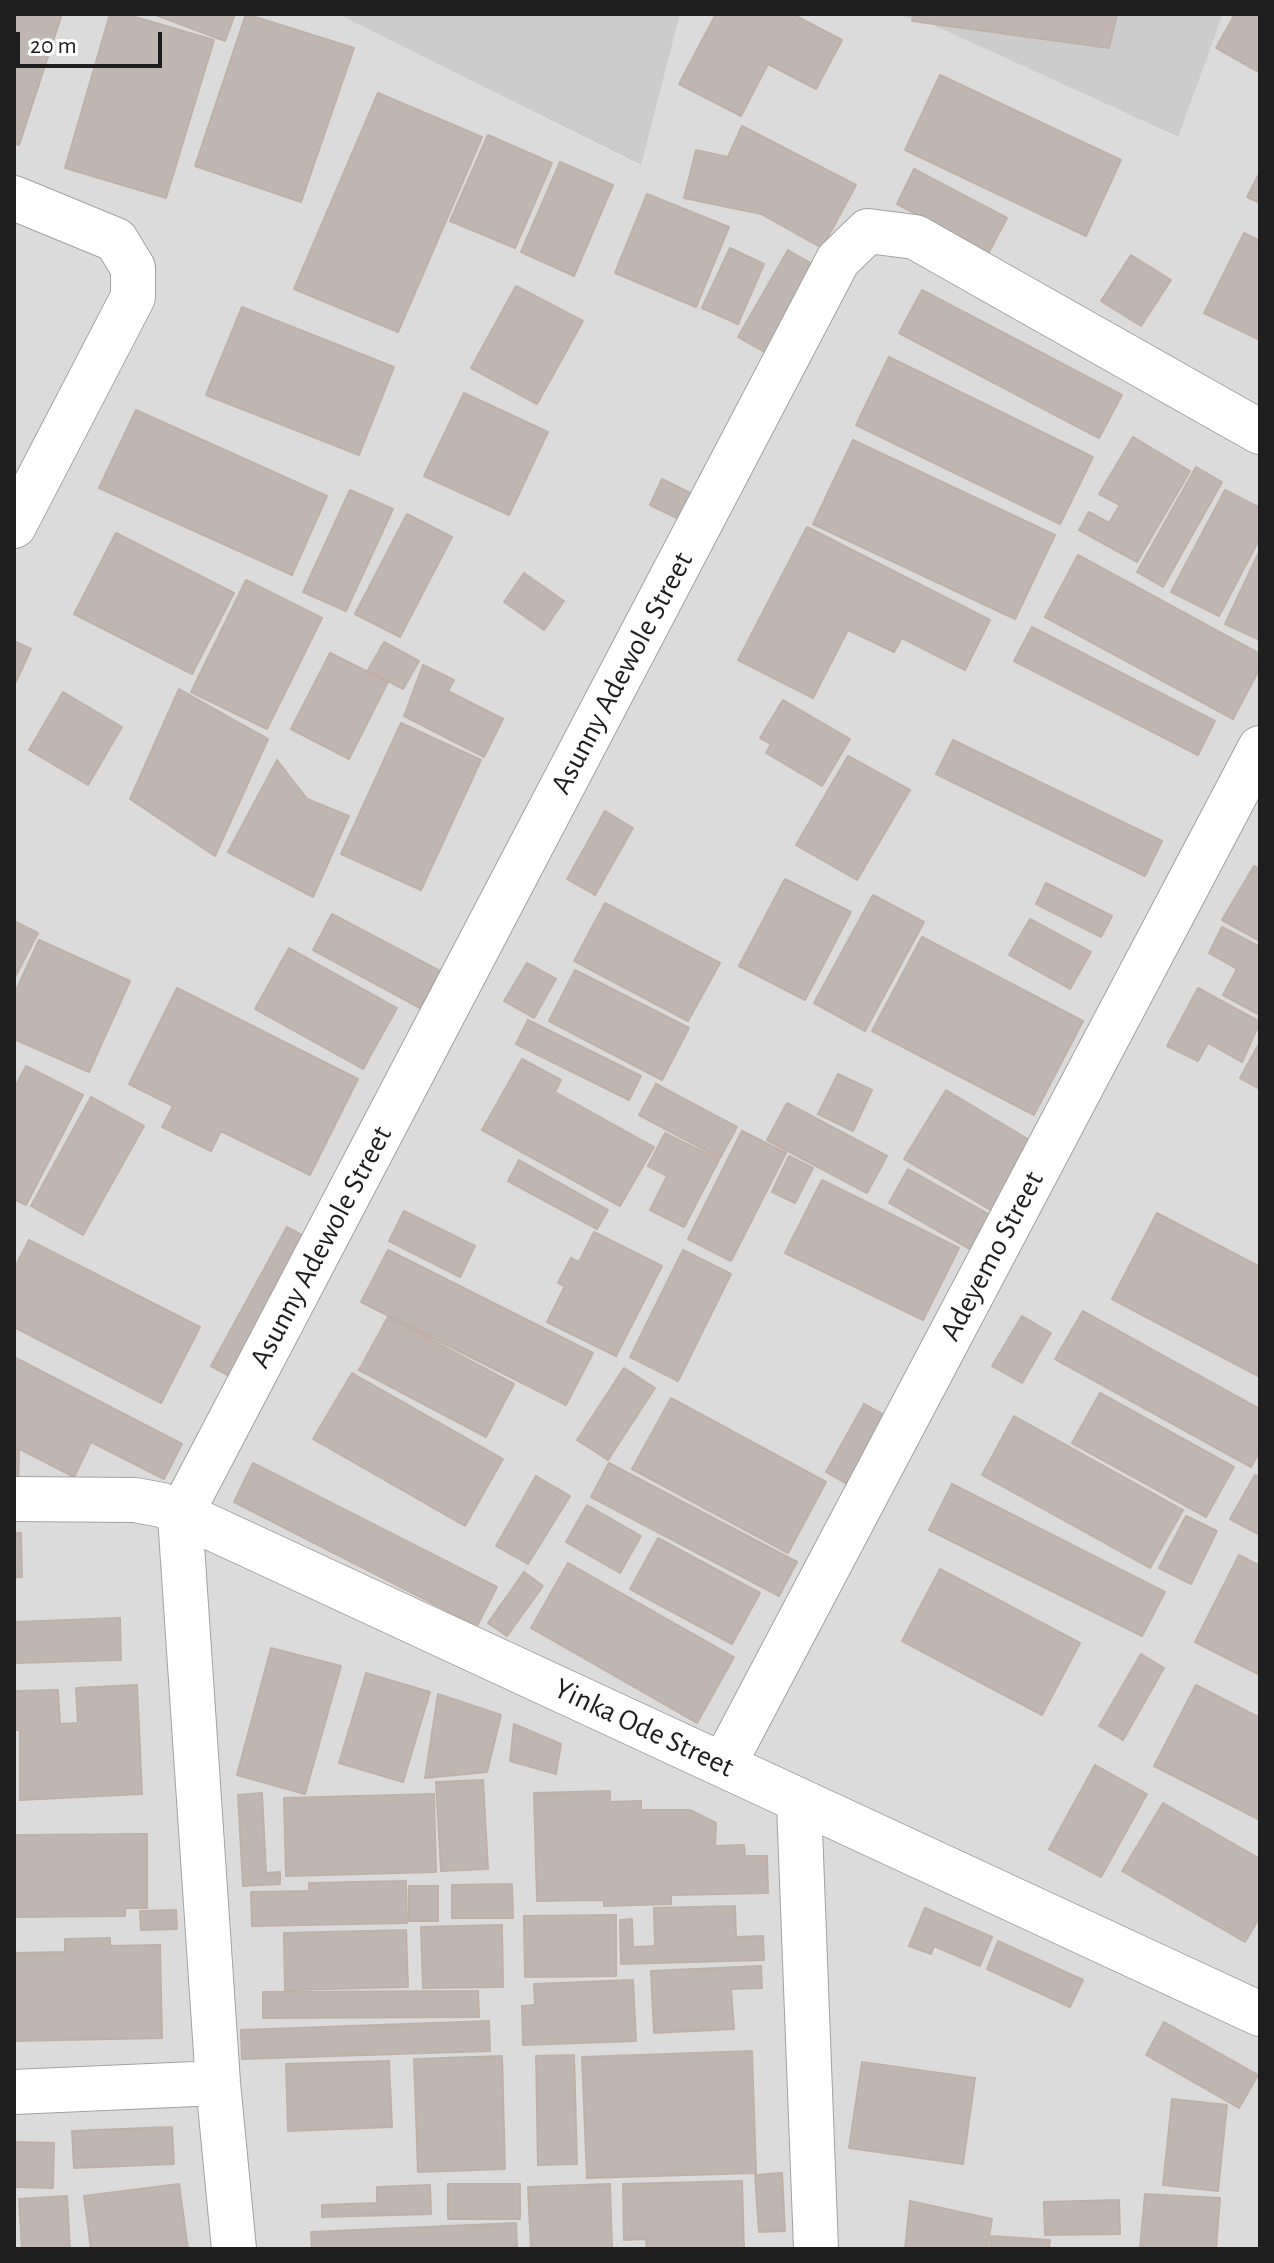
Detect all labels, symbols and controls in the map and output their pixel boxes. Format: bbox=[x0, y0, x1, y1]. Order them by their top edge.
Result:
scale bar bbox=[20, 16, 166, 66]
text: 20 m bbox=[30, 34, 77, 58]
street label: Asunny Adewole Street bbox=[543, 546, 701, 800]
street label: Asunny Adewole Street bbox=[242, 1120, 400, 1374]
street label: Adeyemo Street bbox=[932, 1165, 1052, 1347]
street label: Yinka Ode Street bbox=[548, 1671, 740, 1785]

